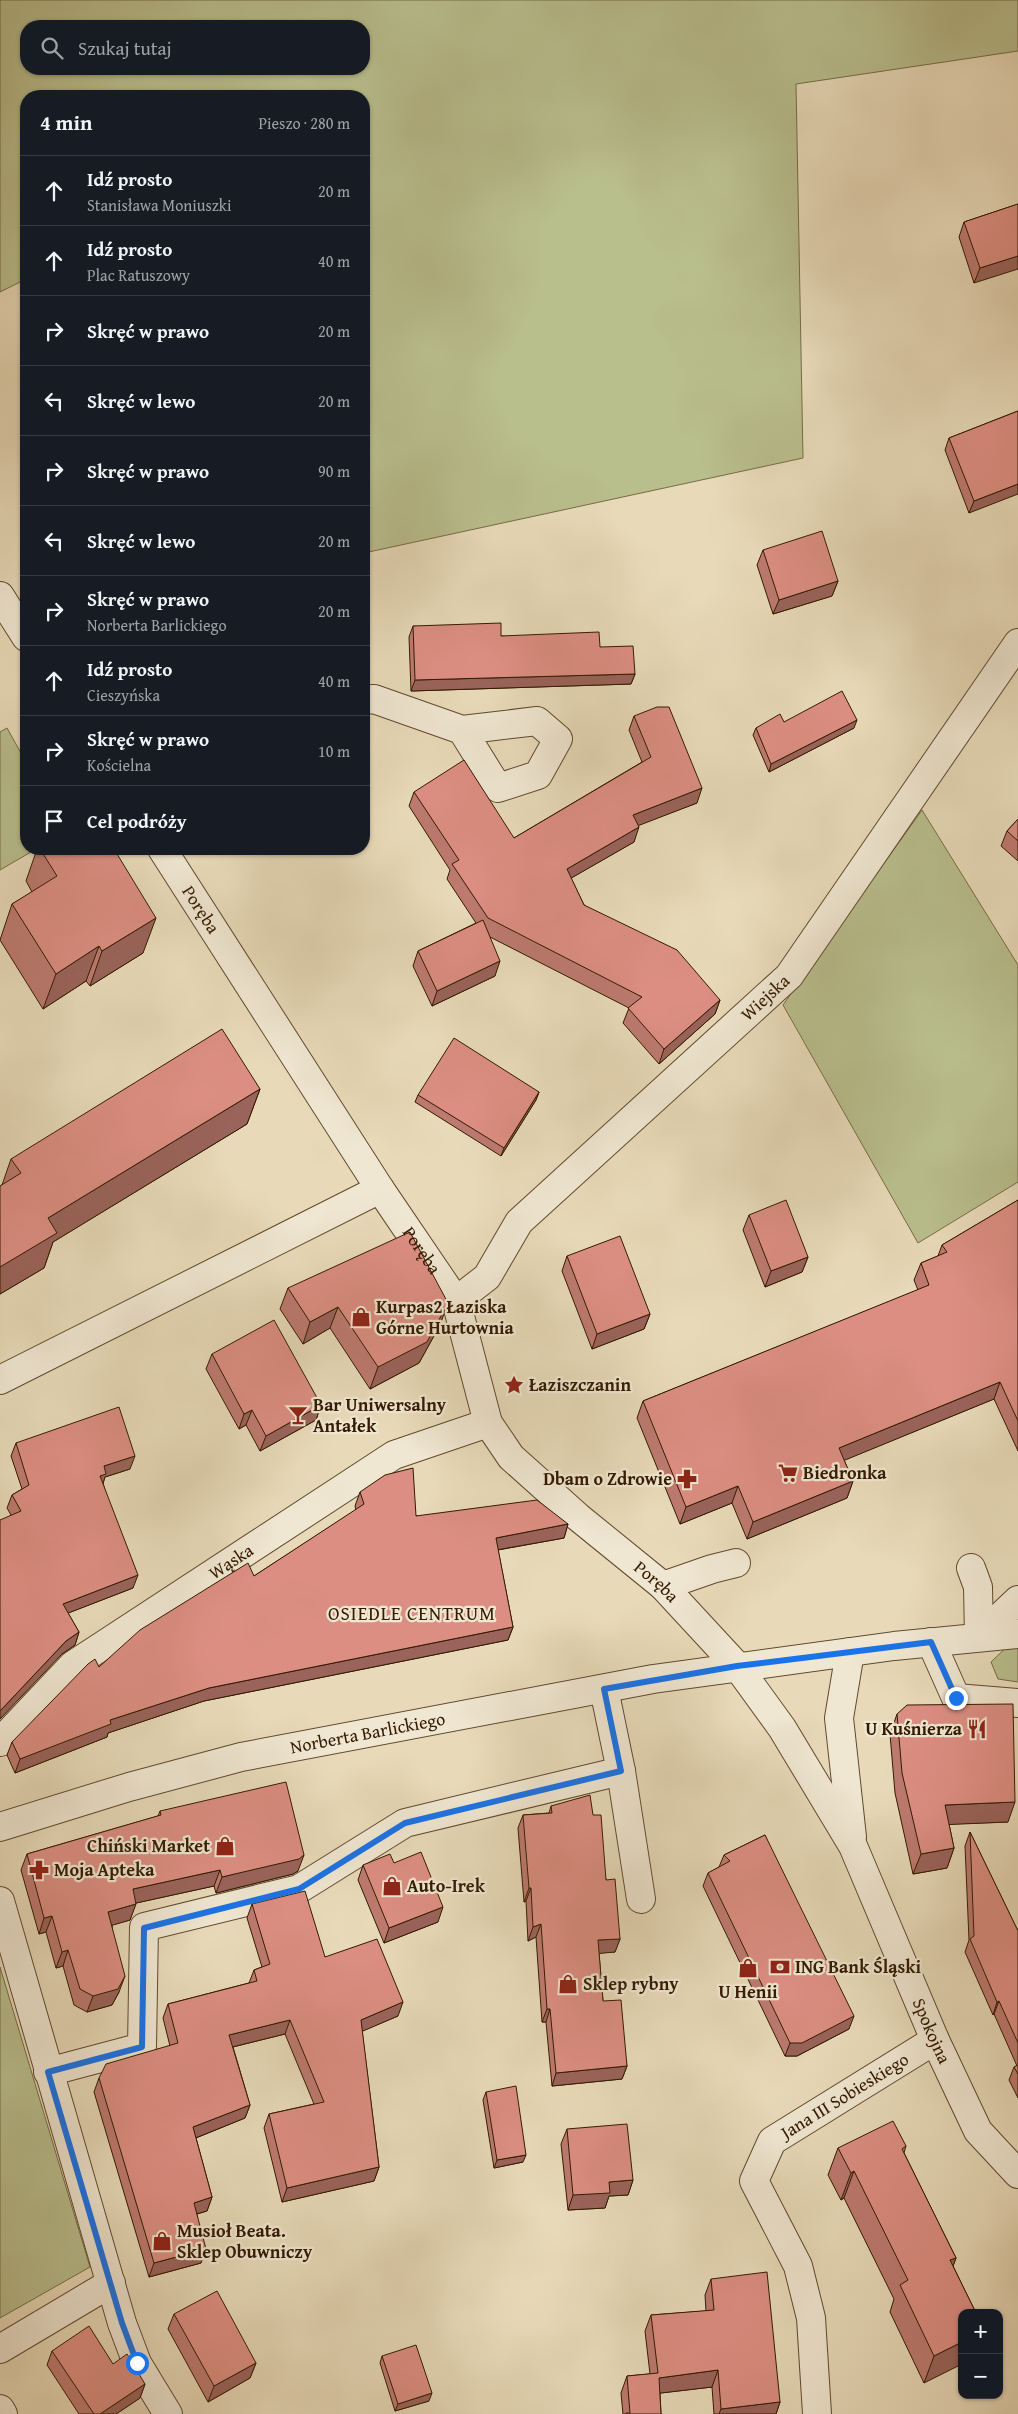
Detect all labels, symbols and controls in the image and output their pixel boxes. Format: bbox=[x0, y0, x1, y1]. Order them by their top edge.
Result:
search box bbox=[20, 20, 370, 75]
icon: search bbox=[38, 34, 66, 62]
text: Szukaj tutaj bbox=[78, 34, 172, 62]
text: 4 min bbox=[40, 107, 92, 138]
text: Pieszo · 280 m bbox=[258, 111, 350, 135]
text: Idź prosto bbox=[87, 165, 172, 193]
icon: ahead bbox=[40, 177, 68, 205]
text: 20 m bbox=[318, 179, 350, 203]
text: Stanisława Moniuszki bbox=[87, 193, 231, 217]
text: Idź prosto bbox=[87, 235, 172, 263]
icon: ahead bbox=[40, 247, 68, 275]
text: 40 m bbox=[318, 249, 350, 273]
text: Plac Ratuszowy bbox=[87, 263, 190, 287]
icon: right bbox=[40, 317, 68, 345]
text: Skręć w prawo bbox=[87, 317, 209, 345]
text: 20 m bbox=[318, 319, 350, 343]
icon: left bbox=[40, 387, 68, 415]
text: Skręć w lewo bbox=[87, 387, 195, 415]
text: 20 m bbox=[318, 389, 350, 413]
icon: right bbox=[40, 457, 68, 485]
text: Skręć w prawo bbox=[87, 457, 209, 485]
text: 90 m bbox=[318, 459, 350, 483]
icon: left bbox=[40, 527, 68, 555]
text: Skręć w lewo bbox=[87, 527, 195, 555]
text: 20 m bbox=[318, 529, 350, 553]
text: Skręć w prawo bbox=[87, 585, 209, 613]
icon: right bbox=[40, 597, 68, 625]
text: 20 m bbox=[318, 599, 350, 623]
text: Norberta Barlickiego bbox=[87, 613, 227, 637]
text: Idź prosto bbox=[87, 655, 172, 683]
icon: ahead bbox=[40, 667, 68, 695]
text: 40 m bbox=[318, 669, 350, 693]
text: Cieszyńska bbox=[87, 683, 160, 707]
text: Skręć w prawo bbox=[87, 725, 209, 753]
icon: right bbox=[40, 737, 68, 765]
text: 10 m bbox=[318, 739, 350, 763]
text: Kościelna bbox=[87, 753, 151, 777]
icon: arrive bbox=[40, 807, 68, 835]
text: Cel podróży bbox=[87, 807, 187, 835]
street label: Poręba bbox=[176, 880, 227, 939]
street label: Wiejska bbox=[734, 967, 796, 1027]
street label: Poręba bbox=[396, 1221, 448, 1280]
place label: Kurpas2 Łaziska Górne Hurtownia bbox=[376, 1293, 515, 1341]
shop icon: Kurpas2 Łaziska Górne Hurtownia bbox=[350, 1306, 372, 1328]
place label: Łaziszczanin bbox=[529, 1371, 631, 1398]
place icon: Łaziszczanin bbox=[503, 1374, 525, 1396]
place label: Bar Uniwersalny Antałek bbox=[313, 1391, 447, 1439]
bar icon: Bar Uniwersalny Antałek bbox=[287, 1404, 309, 1426]
place label: Biedronka bbox=[803, 1459, 887, 1486]
supermarket icon: Biedronka bbox=[777, 1462, 799, 1484]
place label: Dbam o Zdrowie bbox=[543, 1465, 672, 1492]
pharmacy icon: Dbam o Zdrowie bbox=[676, 1468, 698, 1490]
street label: Wąska bbox=[203, 1536, 259, 1586]
street label: Poręba bbox=[628, 1554, 686, 1609]
district label: OSIEDLE CENTRUM bbox=[328, 1599, 496, 1627]
route end bbox=[945, 1687, 968, 1710]
street label: Norberta Barlickiego bbox=[288, 1705, 447, 1760]
place label: U Kuśnierza bbox=[865, 1715, 963, 1742]
restaurant icon: U Kuśnierza bbox=[966, 1718, 988, 1740]
place label: Chiński Market bbox=[87, 1832, 210, 1859]
shop icon: Chiński Market bbox=[214, 1835, 236, 1857]
place label: Moja Apteka bbox=[54, 1856, 155, 1883]
pharmacy icon: Moja Apteka bbox=[28, 1859, 50, 1881]
place label: Auto-Irek bbox=[407, 1872, 486, 1899]
shop icon: Auto-Irek bbox=[381, 1875, 403, 1897]
place label: ING Bank Śląski bbox=[795, 1953, 921, 1980]
bank icon: ING Bank Śląski bbox=[769, 1956, 791, 1978]
shop icon: U Henii bbox=[737, 1957, 759, 1979]
place label: Sklep rybny bbox=[583, 1970, 679, 1997]
shop icon: Sklep rybny bbox=[557, 1973, 579, 1995]
place label: U Henii bbox=[718, 1978, 778, 2005]
street label: Spokojna bbox=[906, 1994, 958, 2068]
street label: Jana III Sobieskiego bbox=[774, 2045, 914, 2146]
place label: Musioł Beata. Sklep Obuwniczy bbox=[177, 2217, 313, 2265]
shop icon: Musioł Beata. Sklep Obuwniczy bbox=[151, 2230, 173, 2252]
map controls bbox=[958, 2309, 1003, 2399]
button: + bbox=[958, 2309, 1003, 2354]
route start bbox=[126, 2352, 149, 2375]
button: − bbox=[958, 2354, 1003, 2399]

